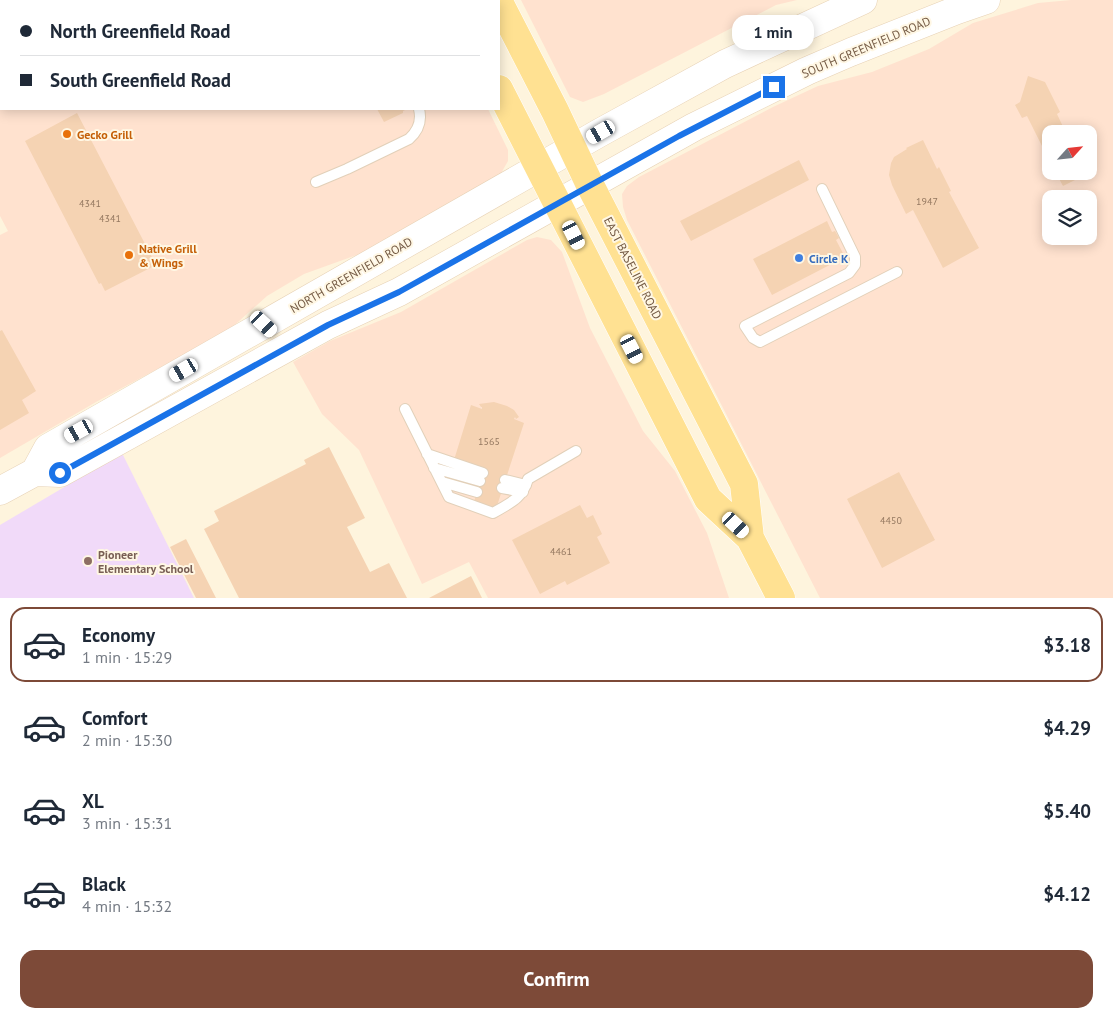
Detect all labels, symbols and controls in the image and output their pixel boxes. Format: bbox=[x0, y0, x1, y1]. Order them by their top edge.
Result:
street label: SOUTH GREENFIELD ROAD bbox=[799, 13, 933, 81]
callout: 1 min bbox=[733, 14, 815, 49]
text: North Greenfield Road bbox=[50, 19, 230, 43]
text: 1 min bbox=[753, 22, 793, 42]
text: South Greenfield Road bbox=[50, 68, 231, 92]
route end bbox=[763, 76, 785, 98]
car bbox=[584, 118, 617, 146]
north arrow bbox=[1042, 125, 1098, 180]
map controls bbox=[1042, 125, 1097, 245]
place label: Gecko Grill bbox=[77, 127, 133, 142]
marker: Gecko Grill bbox=[61, 128, 73, 140]
button: layers bbox=[1042, 190, 1097, 245]
house number: 1947 bbox=[916, 195, 938, 208]
house number: 4341 bbox=[79, 197, 101, 210]
house number: 4341 bbox=[99, 212, 121, 225]
street label: EAST BASELINE ROAD bbox=[601, 214, 665, 322]
car bbox=[560, 218, 587, 252]
street label: NORTH GREENFIELD ROAD bbox=[287, 234, 415, 316]
place label: Native Grill & Wings bbox=[139, 241, 197, 270]
marker: Native Grill & Wings bbox=[123, 249, 135, 261]
place label: Circle K bbox=[809, 251, 849, 266]
marker: Circle K bbox=[793, 252, 805, 264]
car bbox=[247, 308, 280, 340]
car bbox=[618, 332, 645, 366]
car bbox=[167, 356, 200, 384]
car bbox=[62, 417, 95, 445]
house number: 1565 bbox=[478, 435, 500, 448]
route start bbox=[49, 462, 71, 484]
car bbox=[719, 509, 752, 541]
house number: 4450 bbox=[880, 514, 902, 527]
house number: 4461 bbox=[550, 545, 572, 558]
place label: Pioneer Elementary School bbox=[98, 547, 194, 576]
marker: Pioneer Elementary School bbox=[82, 555, 94, 567]
icon: car bbox=[22, 622, 67, 667]
text: Economy bbox=[82, 623, 155, 647]
text: $3.18 bbox=[1043, 633, 1091, 657]
text: 1 min · 15:29 bbox=[82, 647, 172, 667]
icon: car bbox=[22, 705, 67, 750]
text: Comfort bbox=[82, 706, 148, 730]
text: $4.29 bbox=[1043, 716, 1091, 740]
text: 2 min · 15:30 bbox=[82, 730, 172, 750]
icon: car bbox=[22, 788, 67, 833]
text: XL bbox=[82, 789, 104, 813]
text: $5.40 bbox=[1043, 799, 1091, 823]
text: 3 min · 15:31 bbox=[82, 813, 172, 833]
icon: car bbox=[22, 871, 67, 916]
text: Black bbox=[82, 872, 126, 896]
text: $4.12 bbox=[1043, 882, 1091, 906]
text: 4 min · 15:32 bbox=[82, 896, 172, 916]
button: Confirm bbox=[20, 950, 1093, 1008]

